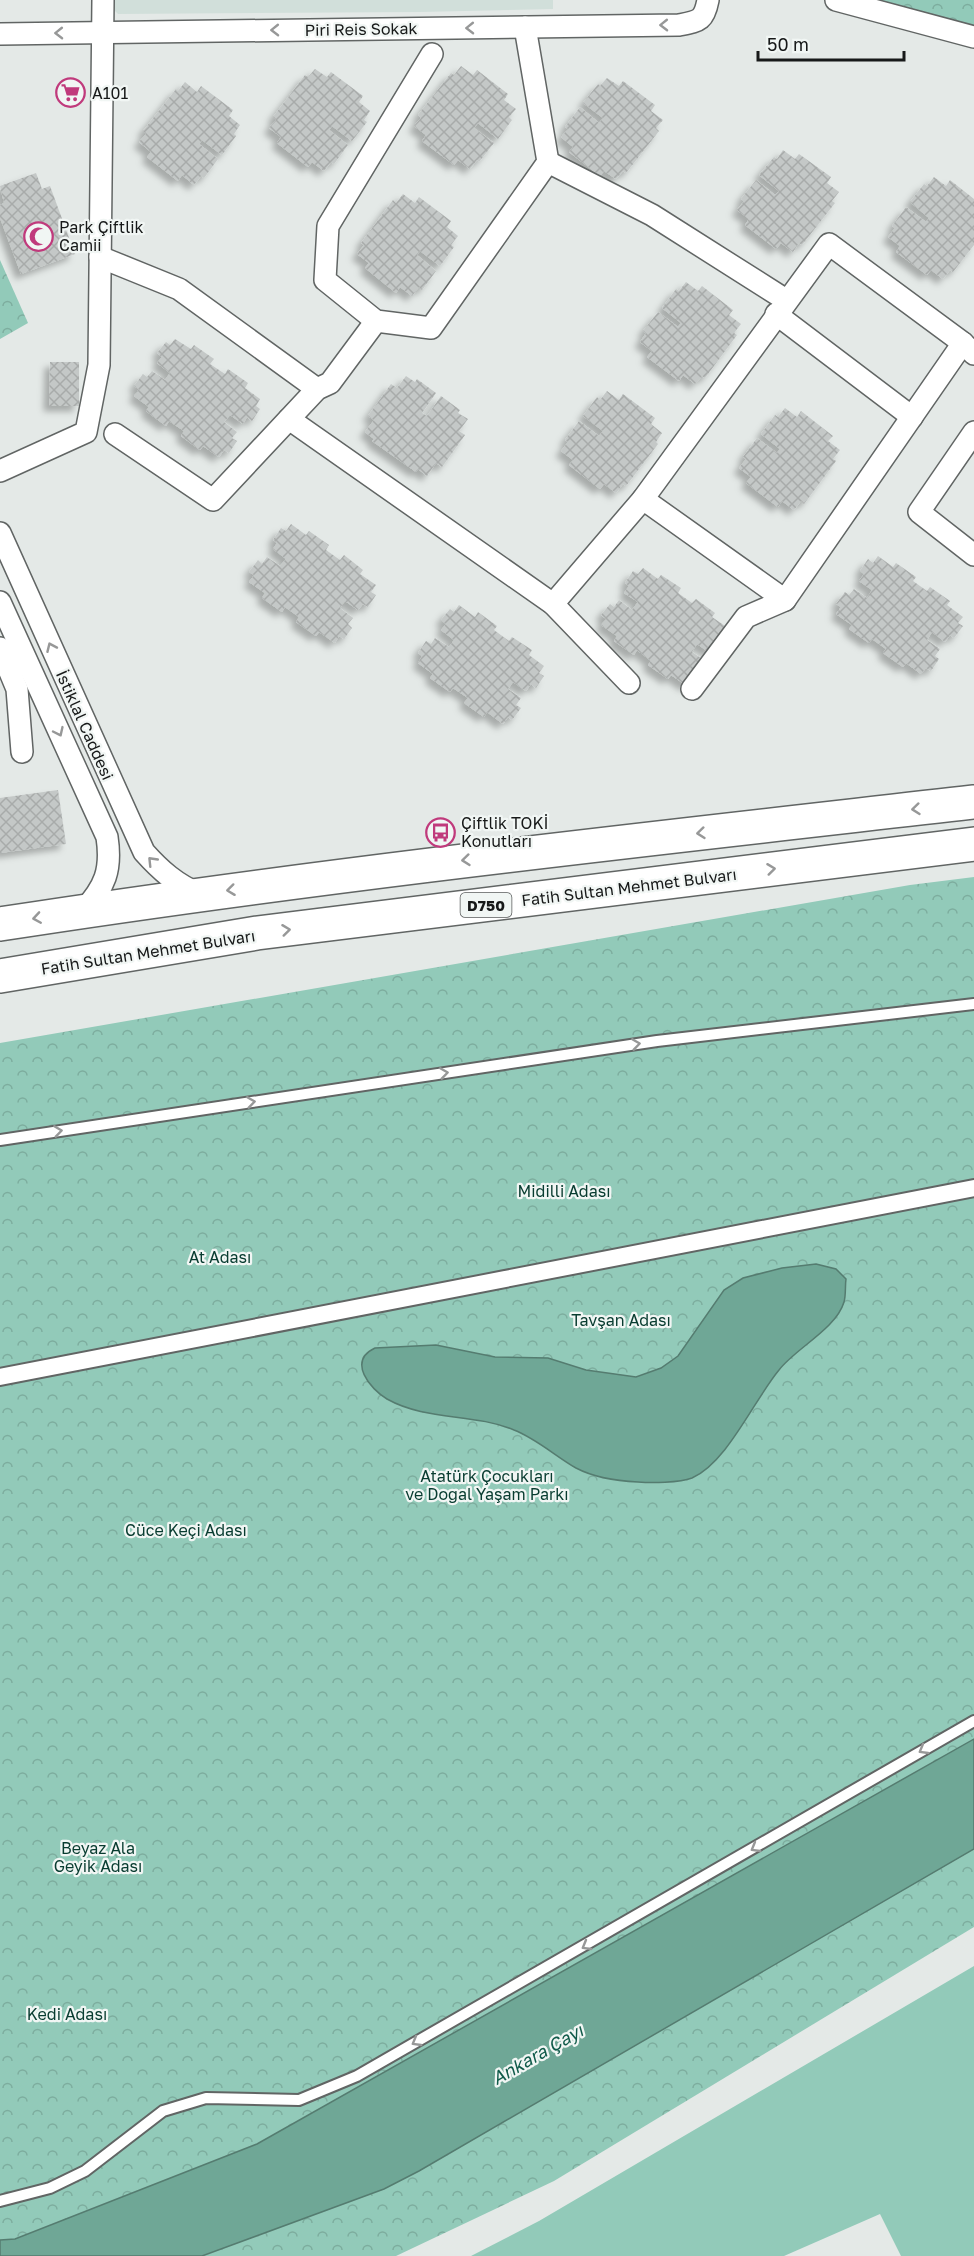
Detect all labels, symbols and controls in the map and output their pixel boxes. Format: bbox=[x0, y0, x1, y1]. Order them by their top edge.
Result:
street label: Piri Reis Sokak bbox=[304, 18, 418, 40]
one-way arrow bbox=[660, 19, 669, 31]
one-way arrow bbox=[465, 22, 474, 34]
one-way arrow bbox=[270, 24, 279, 37]
scale bar bbox=[758, 24, 904, 62]
one-way arrow bbox=[54, 27, 63, 39]
text: 50 m bbox=[767, 33, 809, 55]
supermarket icon: A101 bbox=[55, 77, 87, 109]
place label: A101 bbox=[92, 83, 128, 103]
place label: Park Çiftlik Camii bbox=[59, 217, 144, 255]
mosque icon: Park Çiftlik Camii bbox=[22, 220, 54, 252]
one-way arrow bbox=[46, 643, 58, 654]
street label: İstiklal Caddesi bbox=[52, 667, 118, 783]
one-way arrow bbox=[52, 726, 64, 737]
one-way arrow bbox=[911, 802, 920, 815]
place label: Çiftlik TOKİ Konutları bbox=[461, 813, 549, 851]
bus stop icon: Çiftlik TOKİ Konutları bbox=[424, 816, 456, 848]
one-way arrow bbox=[697, 826, 706, 839]
one-way arrow bbox=[461, 853, 470, 865]
one-way arrow bbox=[148, 857, 159, 868]
one-way arrow bbox=[766, 863, 776, 876]
street label: Fatih Sultan Mehmet Bulvarı bbox=[520, 864, 738, 910]
one-way arrow bbox=[226, 883, 235, 895]
road number: D750 bbox=[460, 893, 512, 917]
one-way arrow bbox=[33, 911, 42, 923]
one-way arrow bbox=[281, 924, 290, 936]
street label: Fatih Sultan Mehmet Bulvarı bbox=[39, 925, 257, 979]
one-way arrow bbox=[632, 1039, 641, 1051]
one-way arrow bbox=[439, 1068, 448, 1080]
one-way arrow bbox=[246, 1097, 255, 1109]
one-way arrow bbox=[53, 1125, 62, 1137]
park label: Midilli Adası bbox=[518, 1181, 610, 1201]
park label: At Adası bbox=[189, 1247, 251, 1267]
park label: Tavşan Adası bbox=[571, 1310, 671, 1330]
park label: Atatürk Çocukları ve Doğal Yaşam Parkı bbox=[405, 1466, 569, 1504]
park label: Cüce Keçi Adası bbox=[125, 1520, 247, 1540]
one-way arrow bbox=[919, 1743, 929, 1755]
park label: Beyaz Ala Geyik Adası bbox=[54, 1838, 142, 1876]
one-way arrow bbox=[751, 1841, 761, 1853]
one-way arrow bbox=[582, 1938, 592, 1950]
park label: Kedi Adası bbox=[27, 2004, 107, 2024]
water label: Ankara Çayı bbox=[487, 2018, 588, 2089]
one-way arrow bbox=[412, 2035, 423, 2047]

